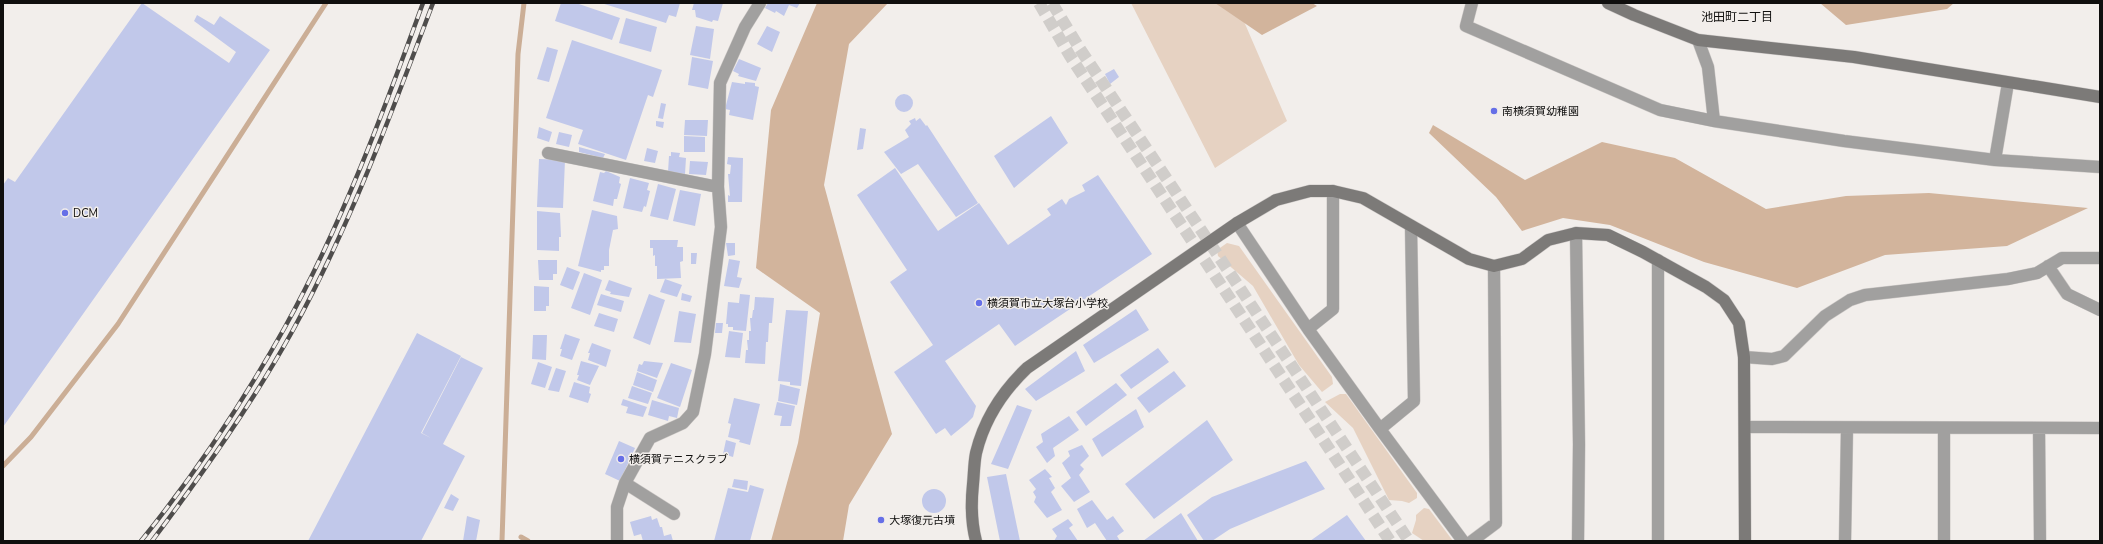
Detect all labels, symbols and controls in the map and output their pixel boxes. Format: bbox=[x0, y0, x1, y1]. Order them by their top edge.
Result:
district label: 池田町二丁目 bbox=[1701, 9, 1773, 25]
place label: 南横須賀幼稚園 bbox=[1502, 104, 1579, 119]
marker: 南横須賀幼稚園 bbox=[1489, 106, 1499, 116]
place label: DCM bbox=[73, 206, 98, 221]
marker: DCM bbox=[60, 208, 70, 218]
place label: 横須賀市立大塚台小学校 bbox=[987, 296, 1108, 311]
marker: 横須賀市立大塚台小学校 bbox=[974, 298, 984, 308]
place label: 横須賀テニスクラブ bbox=[629, 452, 728, 467]
marker: 横須賀テニスクラブ bbox=[616, 454, 626, 464]
place label: 大塚復元古墳 bbox=[889, 513, 955, 528]
marker: 大塚復元古墳 bbox=[876, 515, 886, 525]

